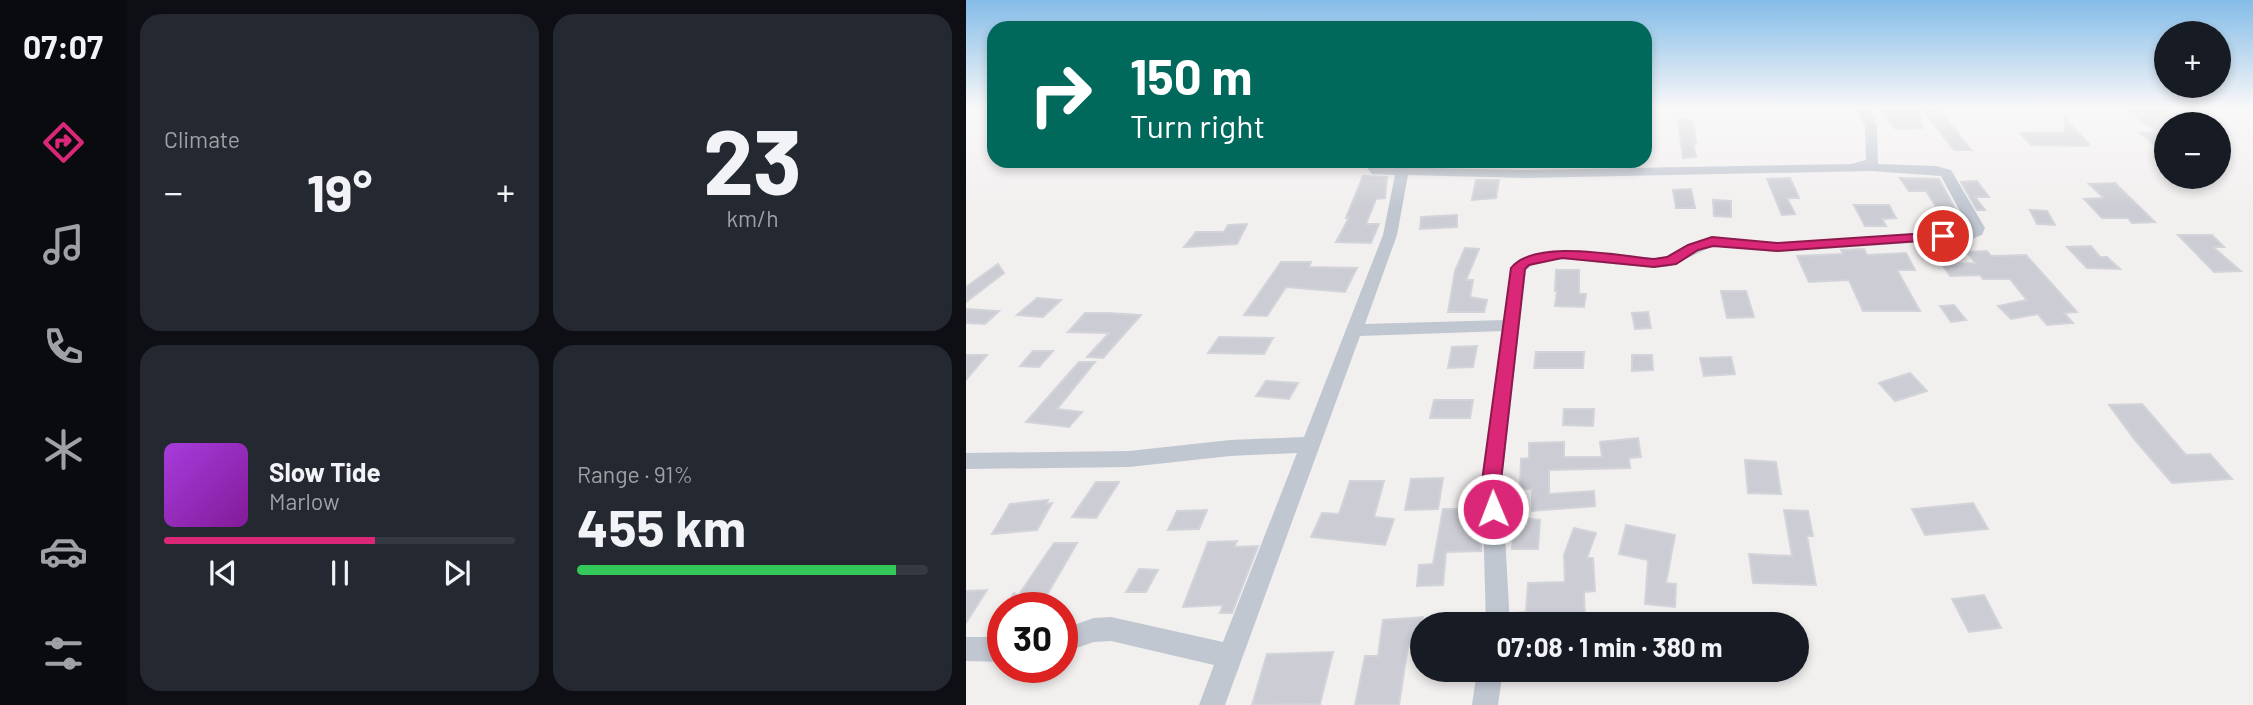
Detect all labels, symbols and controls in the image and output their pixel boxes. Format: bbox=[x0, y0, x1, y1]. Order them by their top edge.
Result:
map controls bbox=[2154, 21, 2231, 189]
button: + bbox=[2154, 21, 2231, 98]
text: 07:07 bbox=[23, 27, 103, 65]
text: 150 m bbox=[1130, 46, 1252, 105]
icon: right bbox=[1015, 49, 1106, 140]
text: 23 bbox=[703, 104, 802, 213]
text: Turn right bbox=[1130, 106, 1265, 144]
button: − bbox=[2154, 112, 2231, 189]
icon: directions bbox=[39, 118, 88, 167]
text: Climate bbox=[164, 125, 240, 153]
text: 19° bbox=[307, 160, 372, 222]
text: − bbox=[164, 168, 183, 214]
text: + bbox=[496, 168, 515, 214]
text: km/h bbox=[726, 204, 779, 232]
pin bbox=[1913, 206, 1973, 266]
icon: arrive bbox=[1924, 217, 1962, 255]
icon: music bbox=[39, 220, 88, 269]
icon: phone bbox=[39, 322, 88, 371]
icon: climate bbox=[39, 425, 88, 474]
text: Slow Tide bbox=[269, 456, 381, 487]
text: Range · 91% bbox=[577, 460, 693, 488]
position arrow bbox=[1456, 472, 1530, 546]
text: Marlow bbox=[269, 487, 340, 515]
text: 455 km bbox=[577, 495, 746, 557]
icon: car bbox=[39, 527, 88, 576]
icon: previous bbox=[204, 554, 242, 592]
icon: pause bbox=[321, 554, 359, 592]
icon: next bbox=[438, 554, 476, 592]
speed limit sign: 30 bbox=[987, 592, 1078, 683]
icon: filters bbox=[39, 629, 88, 678]
text: 07:08 · 1 min · 380 m bbox=[1497, 631, 1722, 662]

